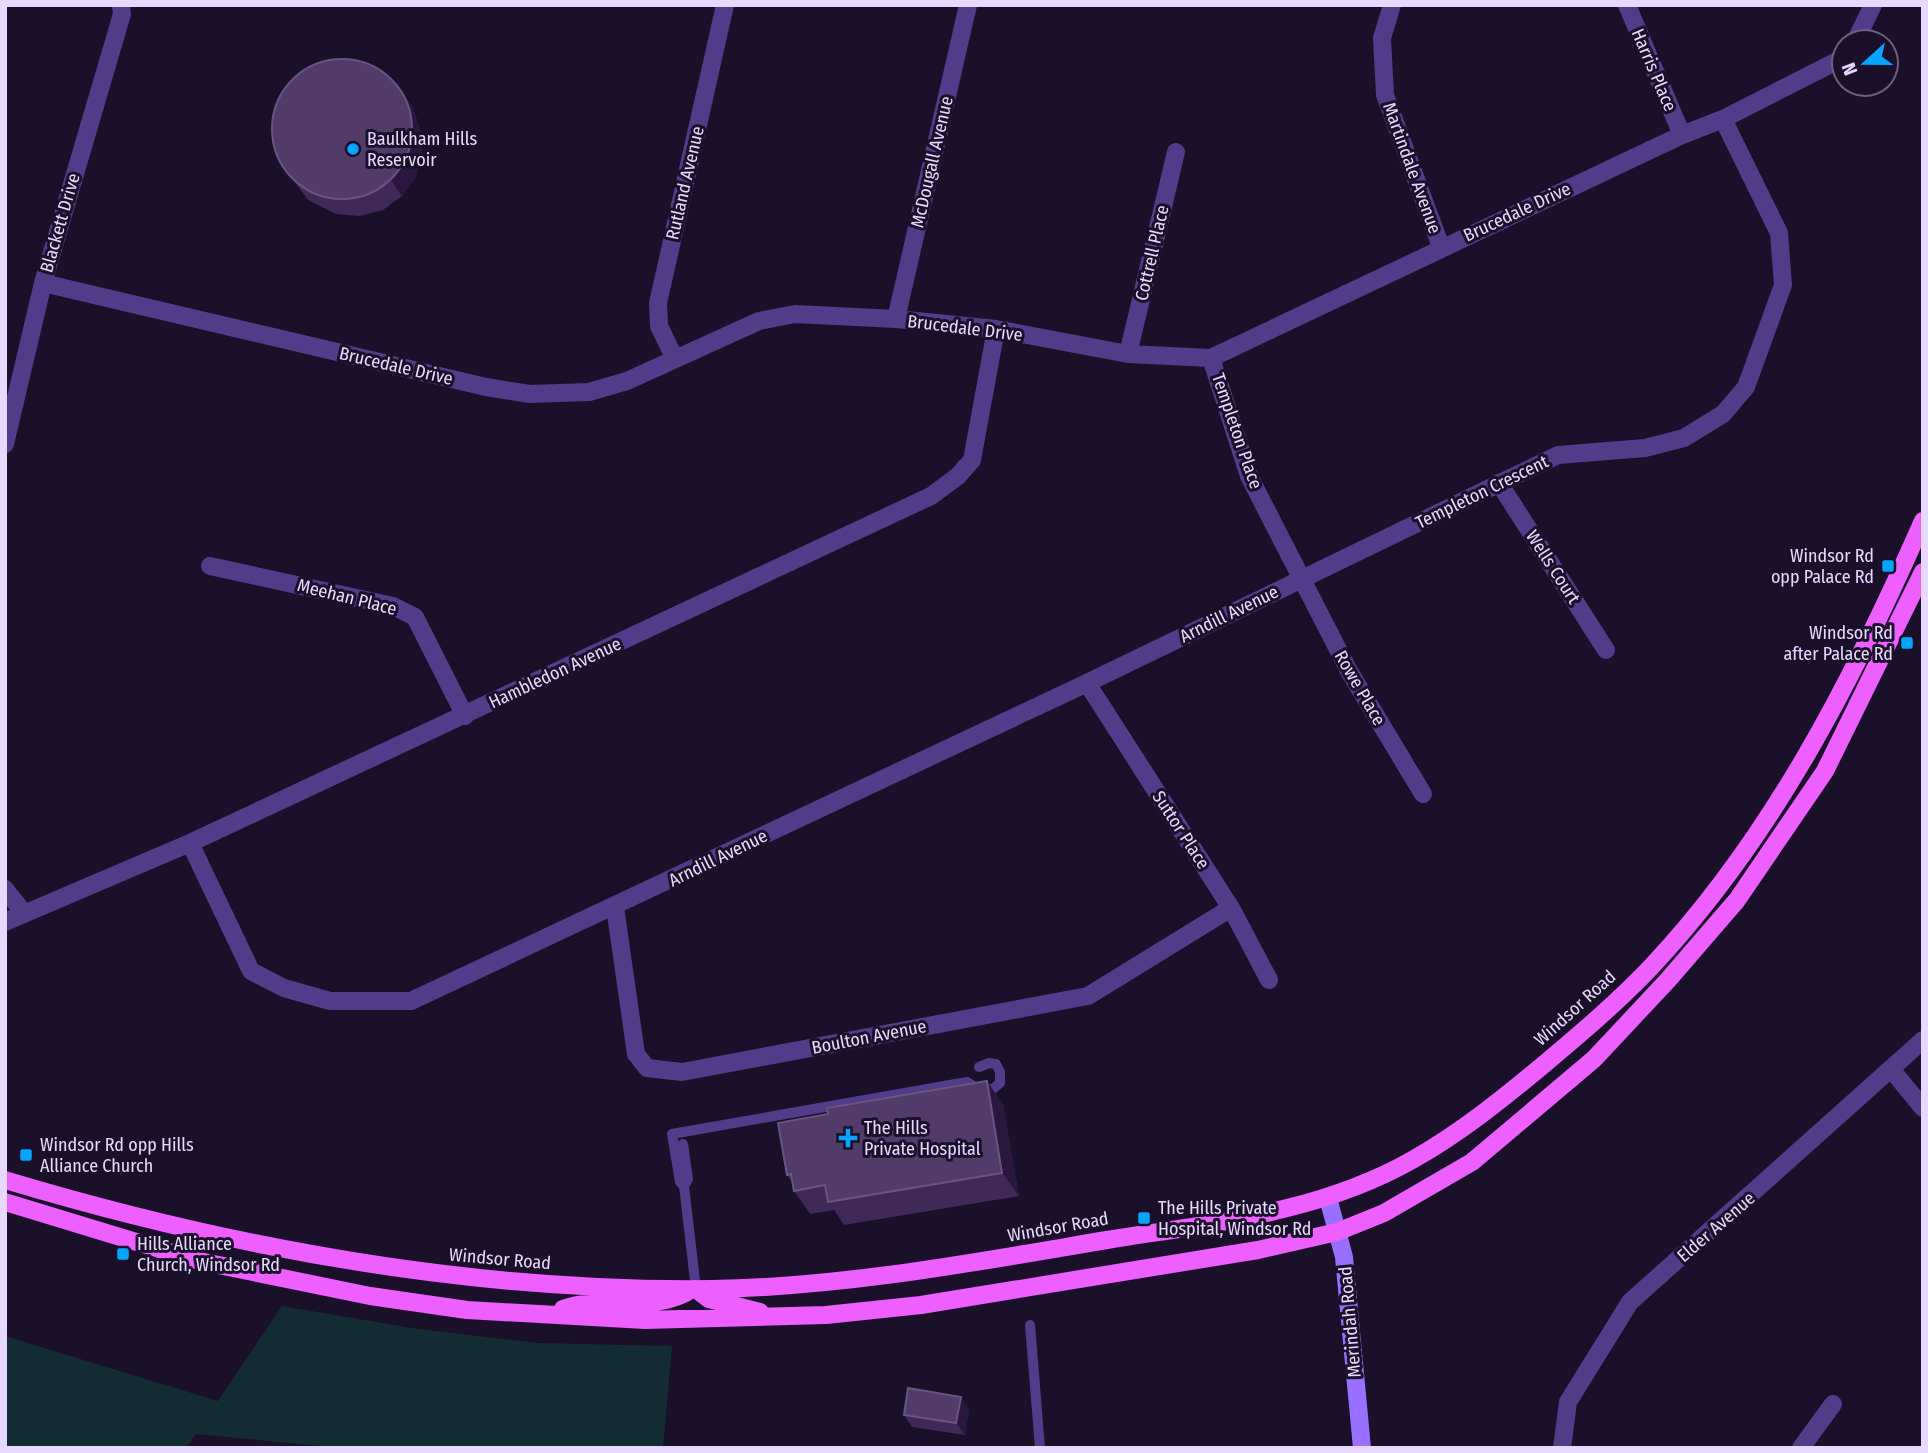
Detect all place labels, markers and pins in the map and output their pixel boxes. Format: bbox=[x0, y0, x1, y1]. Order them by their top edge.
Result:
place label: Baulkham Hills Reservoir bbox=[367, 128, 478, 171]
marker: Baulkham Hills Reservoir bbox=[345, 141, 361, 157]
place label: Windsor Rd opp Palace Rd bbox=[1771, 545, 1874, 588]
marker: Windsor Rd opp Palace Rd bbox=[1880, 558, 1896, 574]
place label: Windsor Rd after Palace Rd bbox=[1783, 622, 1893, 665]
marker: Windsor Rd after Palace Rd bbox=[1899, 635, 1915, 651]
place label: The Hills Private Hospital bbox=[864, 1117, 981, 1160]
marker: The Hills Private Hospital bbox=[838, 1128, 858, 1148]
place label: Windsor Rd opp Hills Alliance Church bbox=[40, 1134, 194, 1177]
marker: Windsor Rd opp Hills Alliance Church bbox=[18, 1147, 34, 1163]
place label: The Hills Private Hospital, Windsor Rd bbox=[1158, 1197, 1311, 1240]
marker: The Hills Private Hospital, Windsor Rd bbox=[1136, 1210, 1152, 1226]
place label: Hills Alliance Church, Windsor Rd bbox=[137, 1233, 280, 1276]
marker: Hills Alliance Church, Windsor Rd bbox=[115, 1246, 131, 1262]

